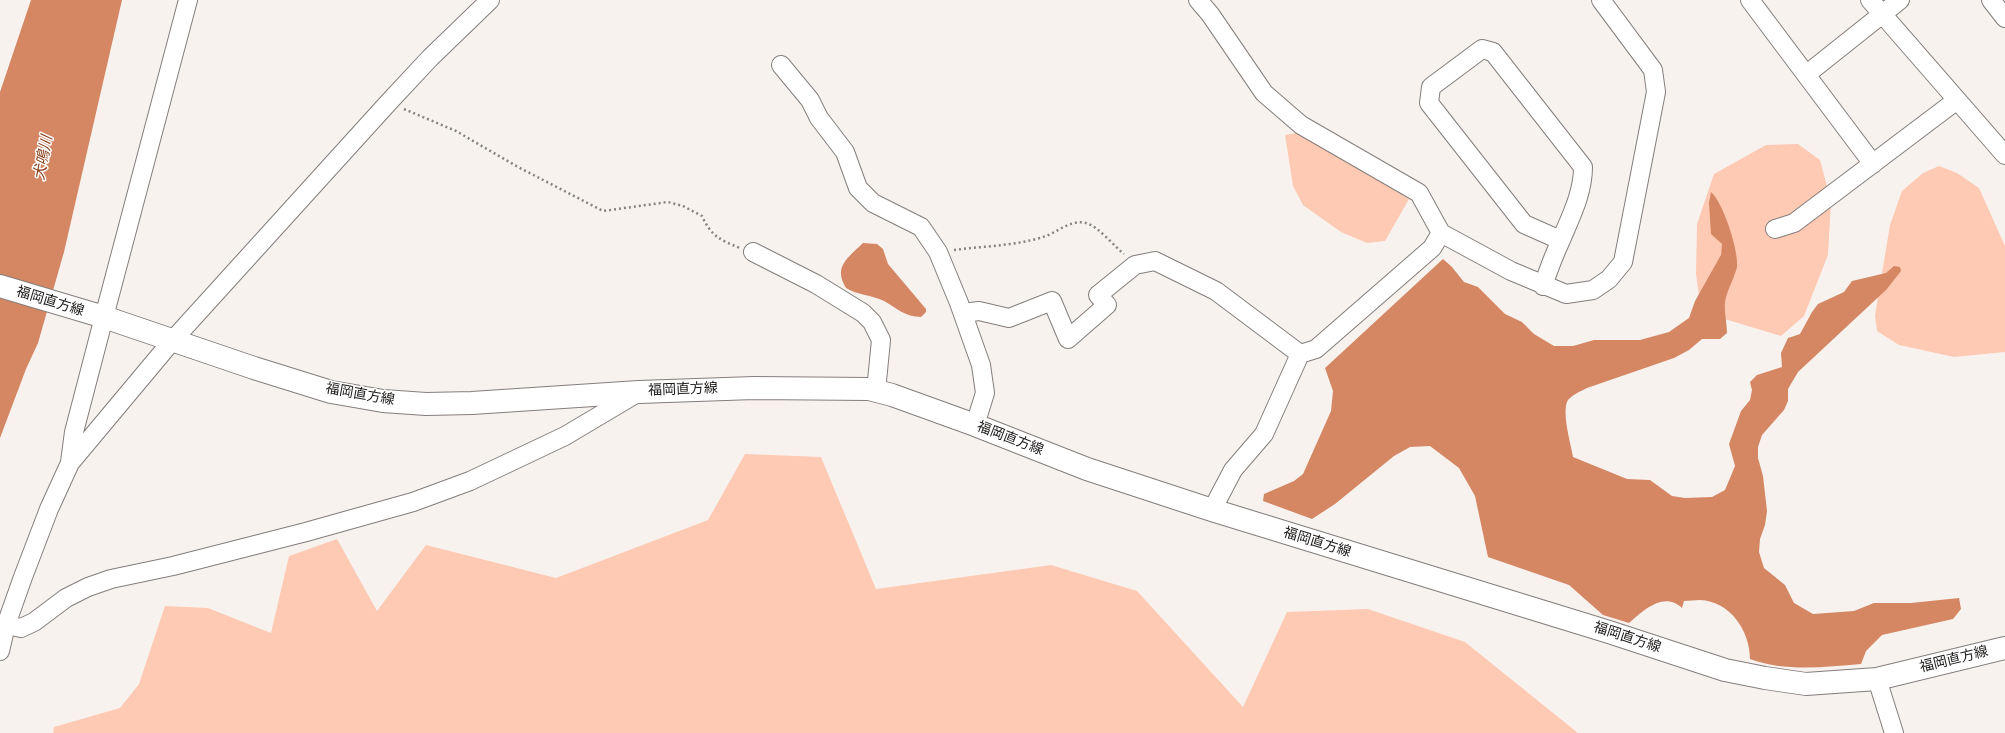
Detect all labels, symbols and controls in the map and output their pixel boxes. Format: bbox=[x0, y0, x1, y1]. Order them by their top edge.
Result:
water label: 犬鳴川 bbox=[31, 134, 57, 182]
street label: 福岡直方線 bbox=[14, 284, 86, 320]
street label: 福岡直方線 bbox=[648, 380, 718, 400]
street label: 福岡直方線 bbox=[324, 381, 396, 409]
street label: 福岡直方線 bbox=[974, 419, 1046, 459]
street label: 福岡直方線 bbox=[1281, 525, 1353, 561]
street label: 福岡直方線 bbox=[1591, 619, 1663, 657]
street label: 福岡直方線 bbox=[1918, 643, 1990, 677]

